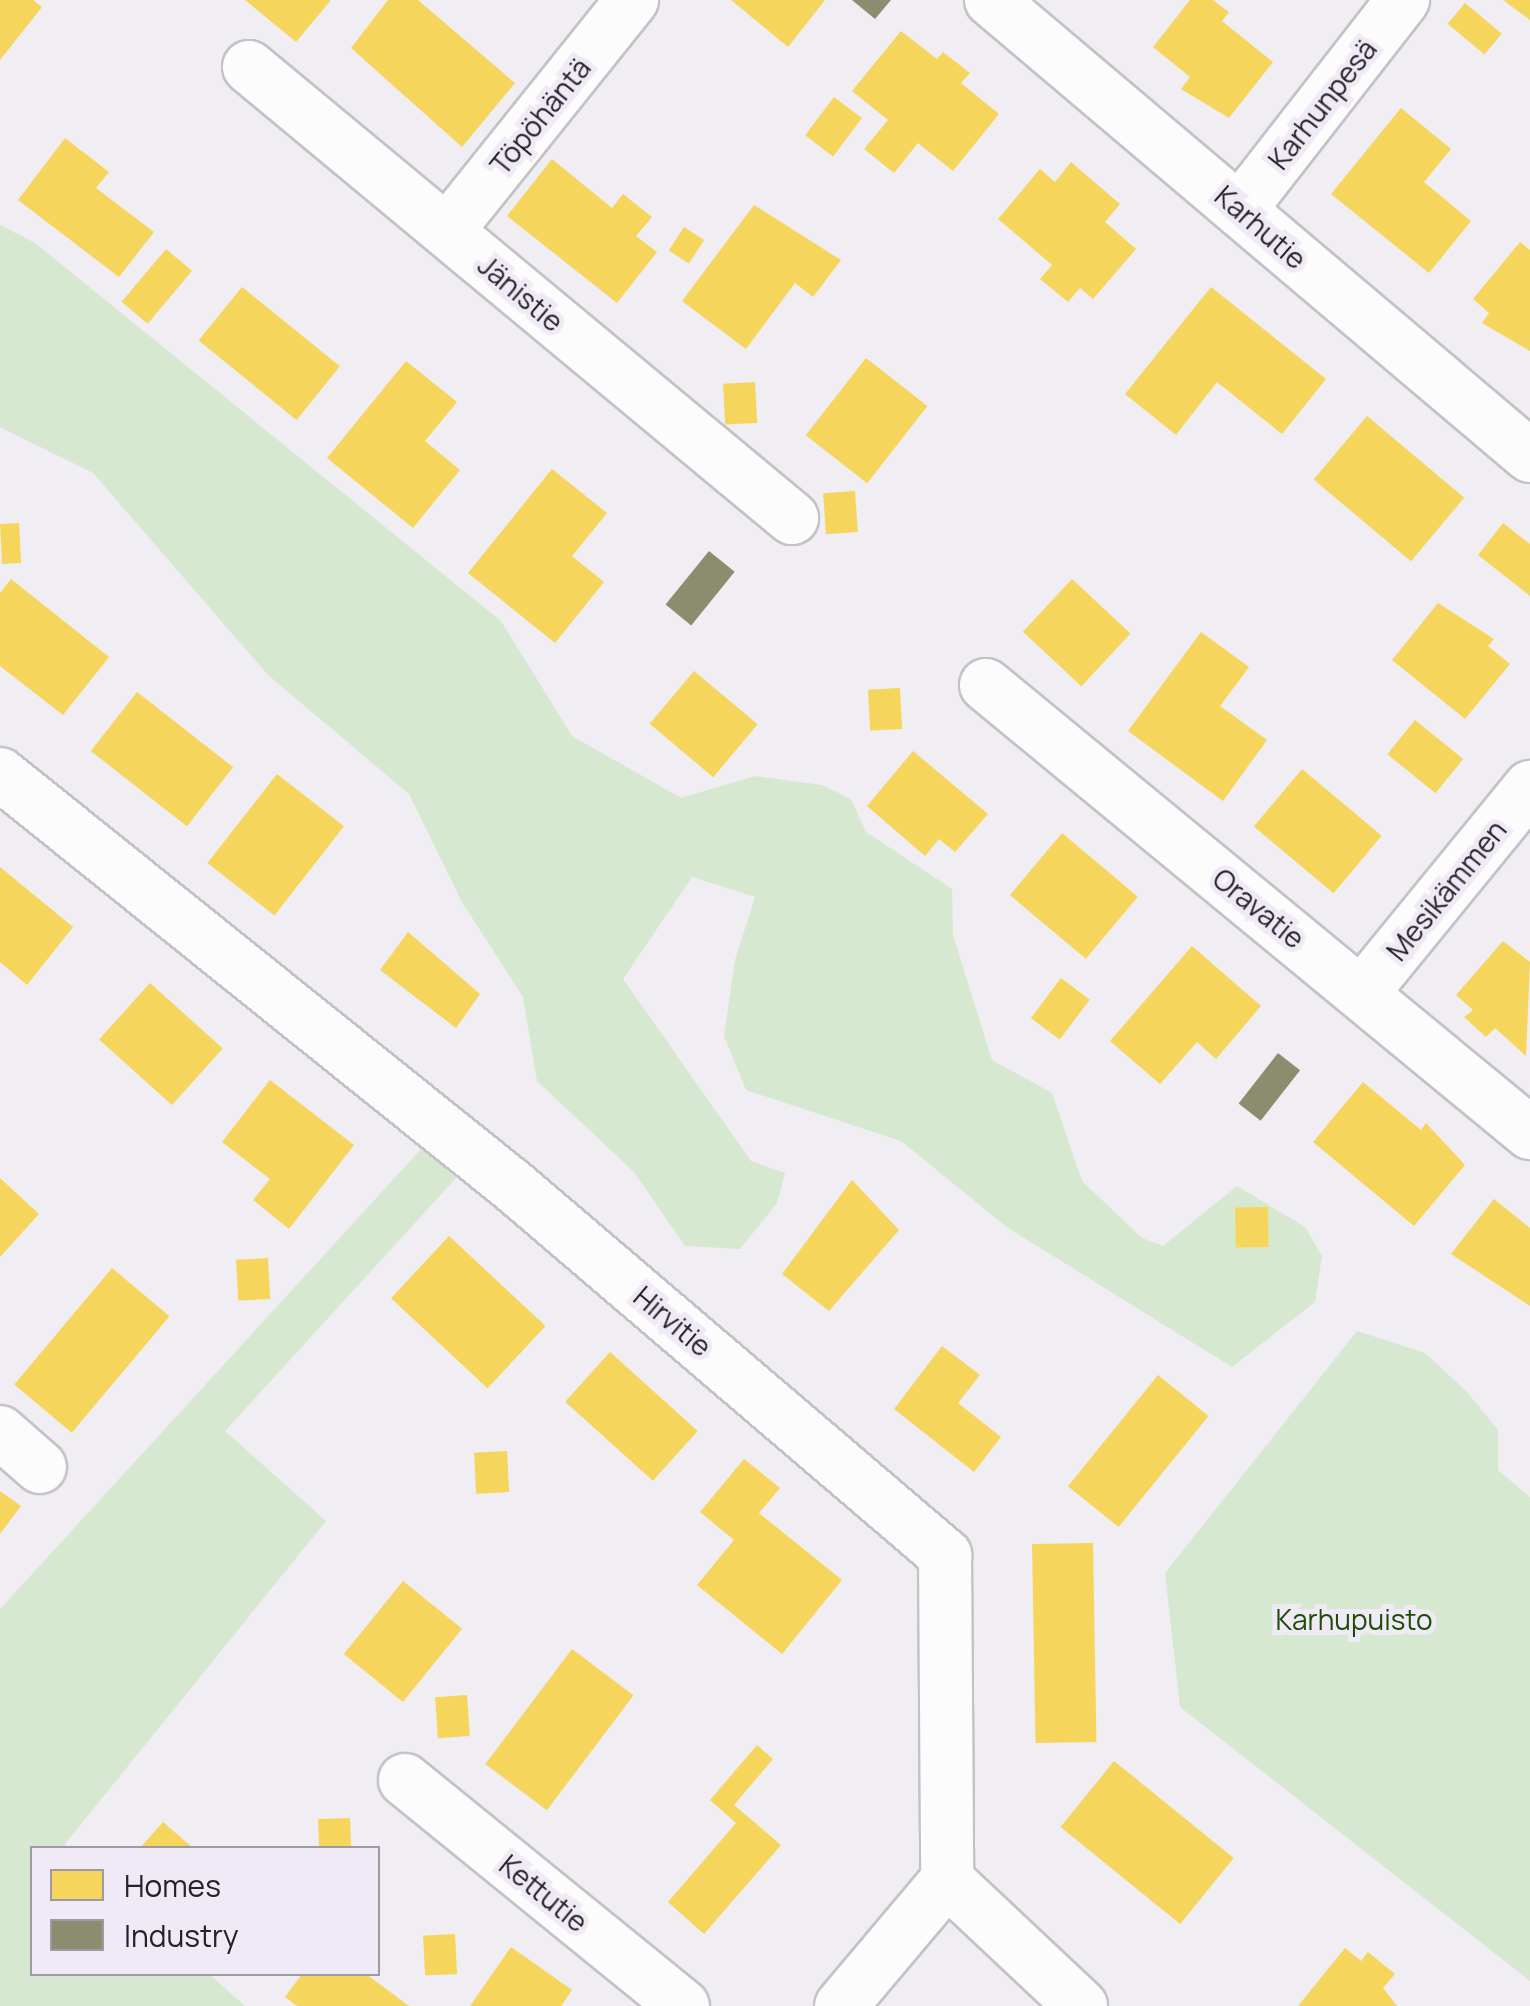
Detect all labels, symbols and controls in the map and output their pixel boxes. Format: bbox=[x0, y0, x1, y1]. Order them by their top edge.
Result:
street label: Karhunpesä bbox=[1261, 32, 1383, 176]
street label: Töpöhäntä bbox=[483, 51, 597, 181]
street label: Karhutie bbox=[1209, 178, 1313, 276]
street label: Jänistie bbox=[472, 248, 570, 338]
street label: Mesikämmen bbox=[1379, 813, 1513, 967]
street label: Oravatie bbox=[1207, 861, 1311, 955]
street label: Hirvitie bbox=[627, 1279, 719, 1363]
park label: Karhupuisto bbox=[1275, 1602, 1433, 1636]
legend bbox=[30, 1846, 380, 1976]
street label: Kettutie bbox=[493, 1847, 595, 1939]
text: Homes bbox=[124, 1865, 221, 1906]
text: Industry bbox=[124, 1915, 239, 1956]

